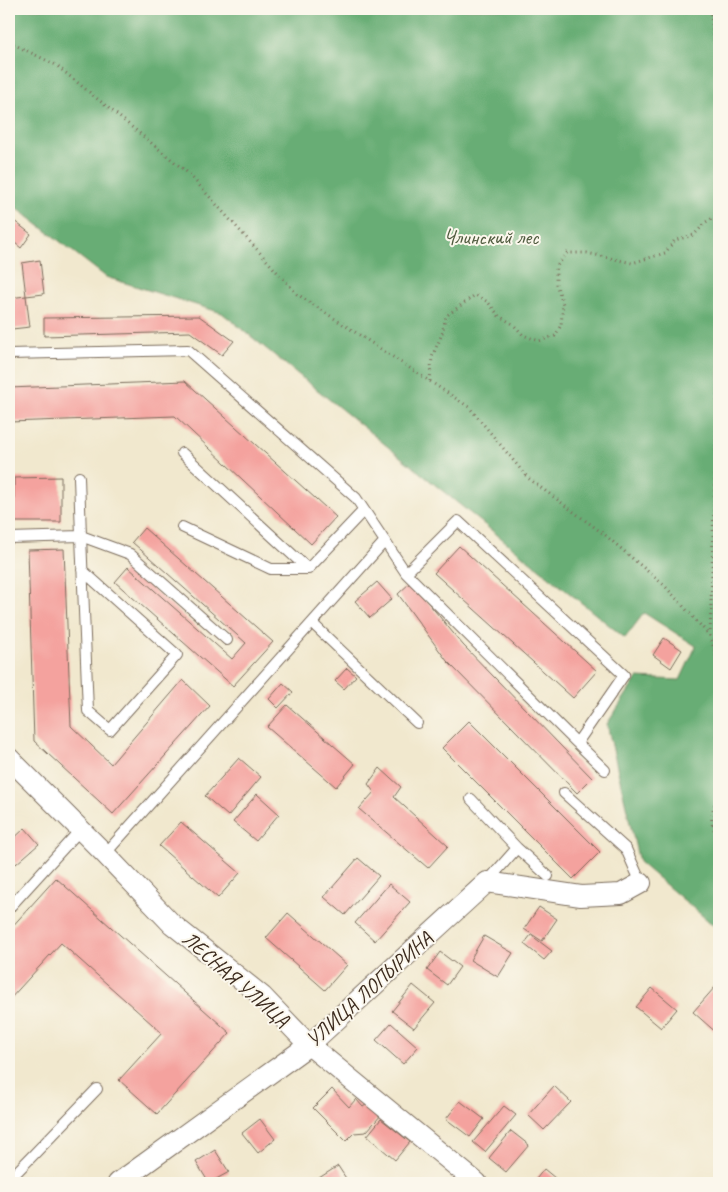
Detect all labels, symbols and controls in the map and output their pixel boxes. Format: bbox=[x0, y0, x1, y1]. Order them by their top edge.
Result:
park label: Члинский лес bbox=[443, 224, 540, 250]
street label: ЛЕСНАЯ УЛИЦА bbox=[177, 925, 295, 1033]
street label: УЛИЦА ЛОПЫРИНА bbox=[300, 925, 438, 1053]

